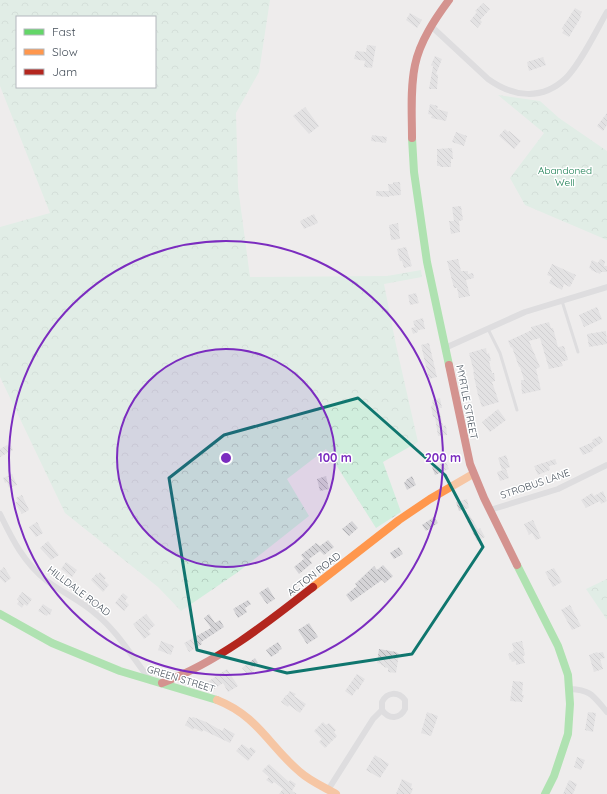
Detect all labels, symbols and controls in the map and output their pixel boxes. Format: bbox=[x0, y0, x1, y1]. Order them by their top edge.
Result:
legend bbox=[16, 16, 156, 88]
text: Fast bbox=[52, 24, 76, 39]
text: Slow bbox=[52, 44, 78, 59]
text: Jam bbox=[52, 64, 77, 79]
park label: Abandoned Well bbox=[538, 164, 592, 189]
street label: MYRTLE STREET bbox=[453, 363, 481, 441]
text: 100 m bbox=[318, 450, 352, 465]
text: 200 m bbox=[425, 450, 461, 465]
centre of rings bbox=[219, 451, 233, 465]
street label: STROBUS LANE bbox=[499, 466, 572, 502]
street label: ACTON ROAD bbox=[285, 549, 343, 599]
street label: HILLDALE ROAD bbox=[45, 563, 113, 619]
street label: GREEN STREET bbox=[145, 662, 217, 696]

